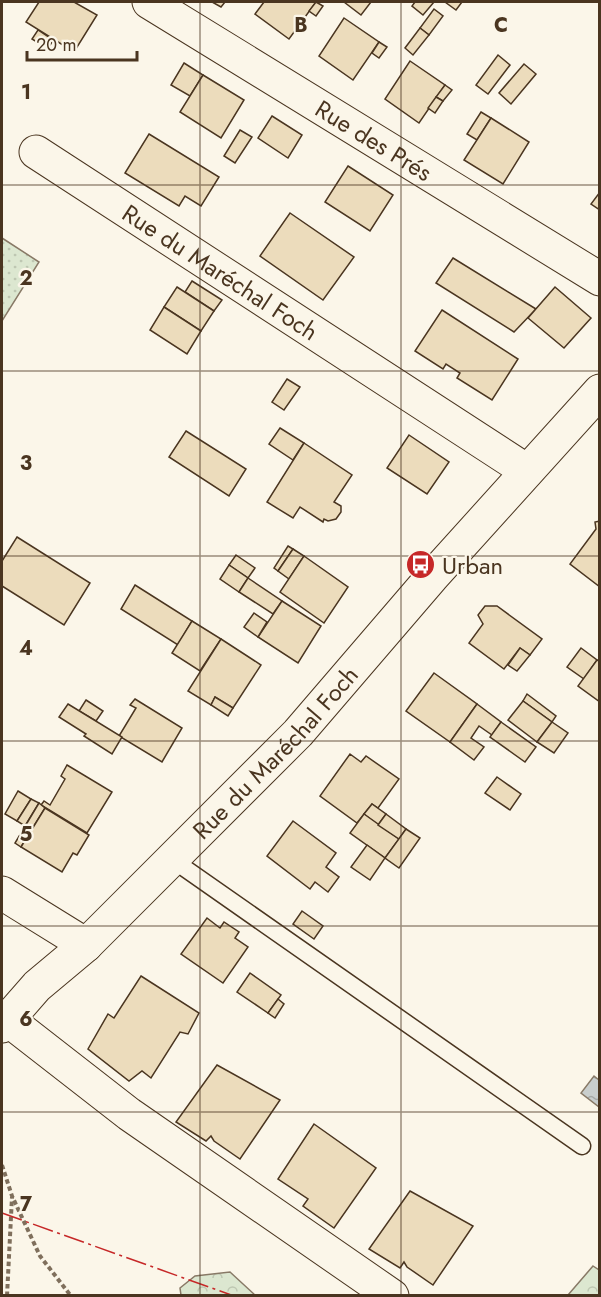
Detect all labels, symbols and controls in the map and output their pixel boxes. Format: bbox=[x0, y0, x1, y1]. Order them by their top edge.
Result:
text: B bbox=[294, 11, 308, 40]
text: C bbox=[494, 11, 508, 40]
scale bar bbox=[27, 24, 136, 62]
text: 20 m bbox=[36, 32, 76, 58]
text: 1 bbox=[21, 78, 31, 107]
street label: Rue des Prés bbox=[309, 91, 439, 189]
street label: Rue du Maréchal Foch bbox=[116, 195, 325, 348]
text: 2 bbox=[19, 264, 33, 293]
text: 3 bbox=[20, 449, 32, 478]
place label: Urban bbox=[442, 548, 503, 583]
bus stop icon: Urban bbox=[405, 549, 437, 581]
text: 4 bbox=[19, 634, 33, 663]
street label: Rue du Maréchal Foch bbox=[184, 658, 366, 847]
text: 5 bbox=[20, 820, 33, 849]
text: 6 bbox=[19, 1005, 33, 1034]
text: 7 bbox=[20, 1190, 33, 1219]

